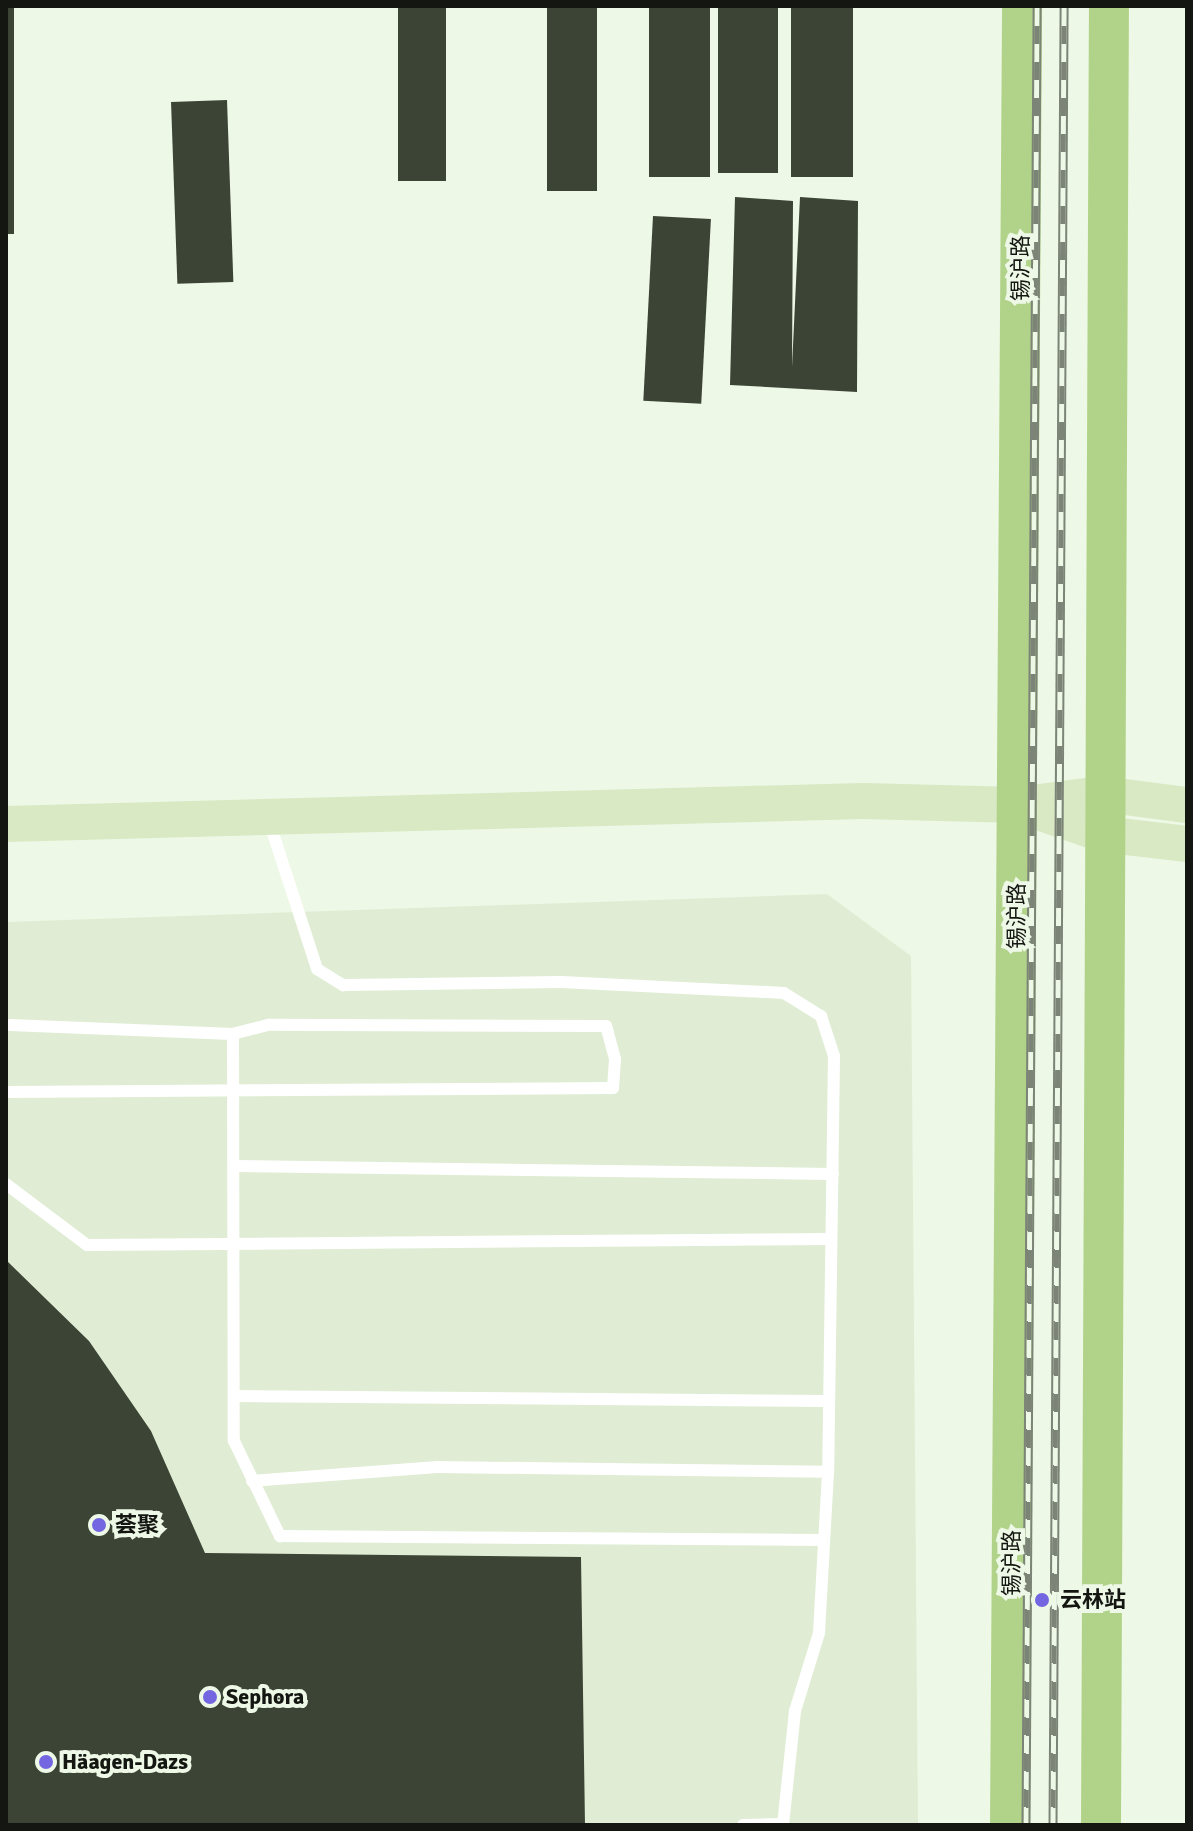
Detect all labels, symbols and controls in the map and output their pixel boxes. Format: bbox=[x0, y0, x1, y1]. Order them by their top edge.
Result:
street label: 锡沪路 bbox=[1008, 235, 1034, 301]
street label: 锡沪路 bbox=[1004, 883, 1030, 949]
place label: 荟聚 bbox=[115, 1512, 159, 1538]
marker: 荟聚 bbox=[90, 1516, 108, 1534]
street label: 锡沪路 bbox=[999, 1530, 1025, 1596]
place label: 云林站 bbox=[1060, 1587, 1126, 1613]
marker: 云林站 bbox=[1031, 1589, 1053, 1611]
place label: Sephora bbox=[226, 1684, 304, 1710]
marker: Sephora bbox=[201, 1688, 219, 1706]
place label: Häagen-Dazs bbox=[62, 1749, 188, 1775]
marker: Häagen-Dazs bbox=[37, 1753, 55, 1771]

